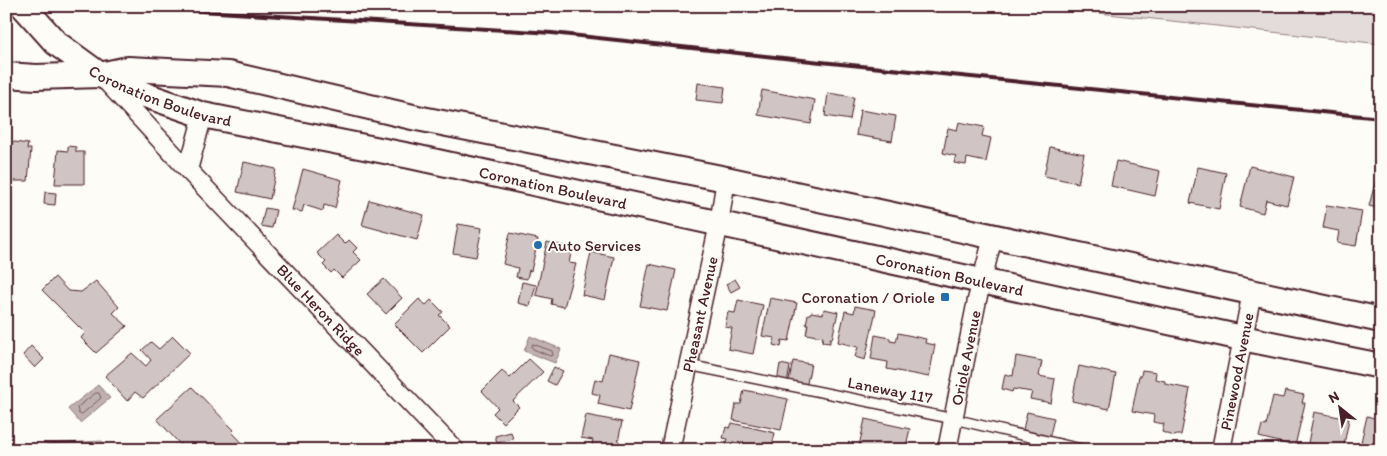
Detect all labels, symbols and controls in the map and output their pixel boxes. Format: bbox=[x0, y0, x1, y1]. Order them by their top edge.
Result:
street label: Coronation Boulevard bbox=[85, 61, 234, 130]
street label: Coronation Boulevard bbox=[477, 162, 629, 213]
place label: Auto Services bbox=[548, 236, 641, 255]
marker: Auto Services bbox=[532, 239, 544, 251]
street label: Coronation Boulevard bbox=[874, 249, 1026, 300]
street label: Pheasant Avenue bbox=[678, 254, 721, 374]
street label: Blue Heron Ridge bbox=[273, 260, 369, 360]
place label: Coronation / Oriole bbox=[802, 288, 935, 307]
marker: Coronation / Oriole bbox=[939, 291, 951, 303]
street label: Oriole Avenue bbox=[947, 308, 984, 407]
street label: Pinewood Avenue bbox=[1216, 311, 1257, 432]
street label: Laneway 117 bbox=[846, 372, 934, 408]
north arrow bbox=[1314, 384, 1364, 434]
text: N bbox=[1325, 387, 1342, 407]

